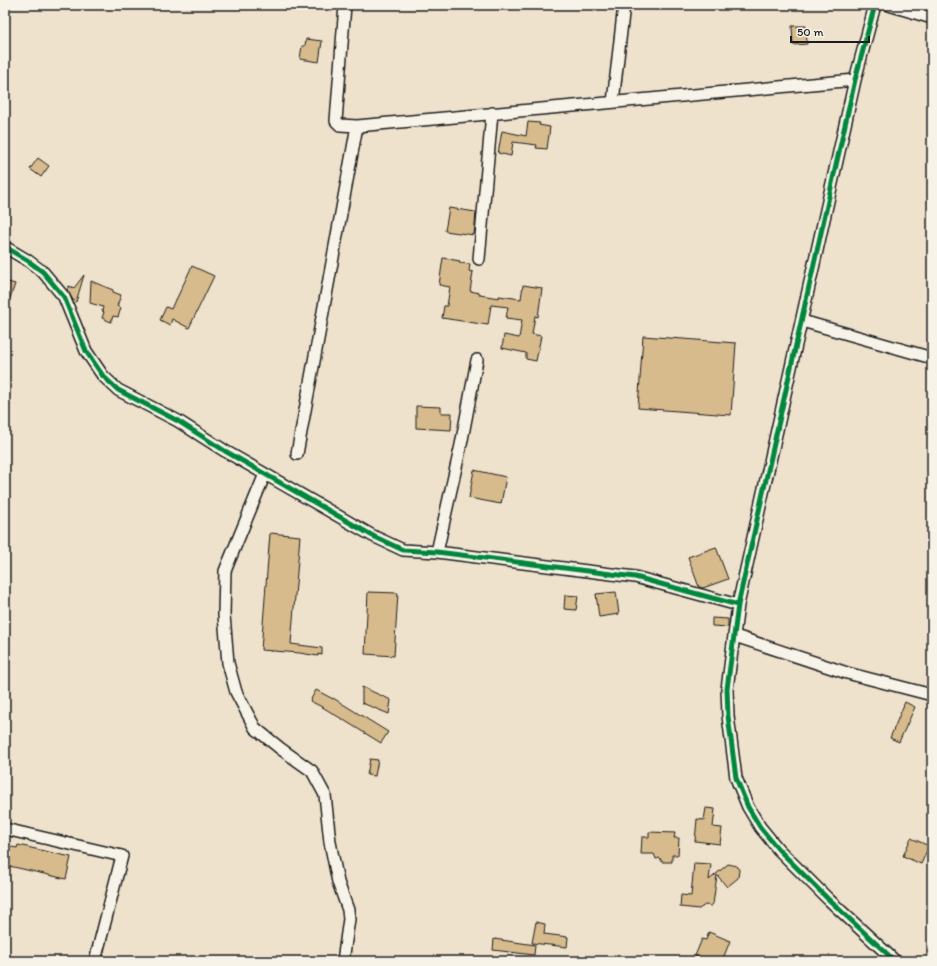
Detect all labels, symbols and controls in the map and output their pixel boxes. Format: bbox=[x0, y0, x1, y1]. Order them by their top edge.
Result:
scale bar bbox=[791, 18, 869, 44]
text: 50 m bbox=[797, 25, 823, 39]

